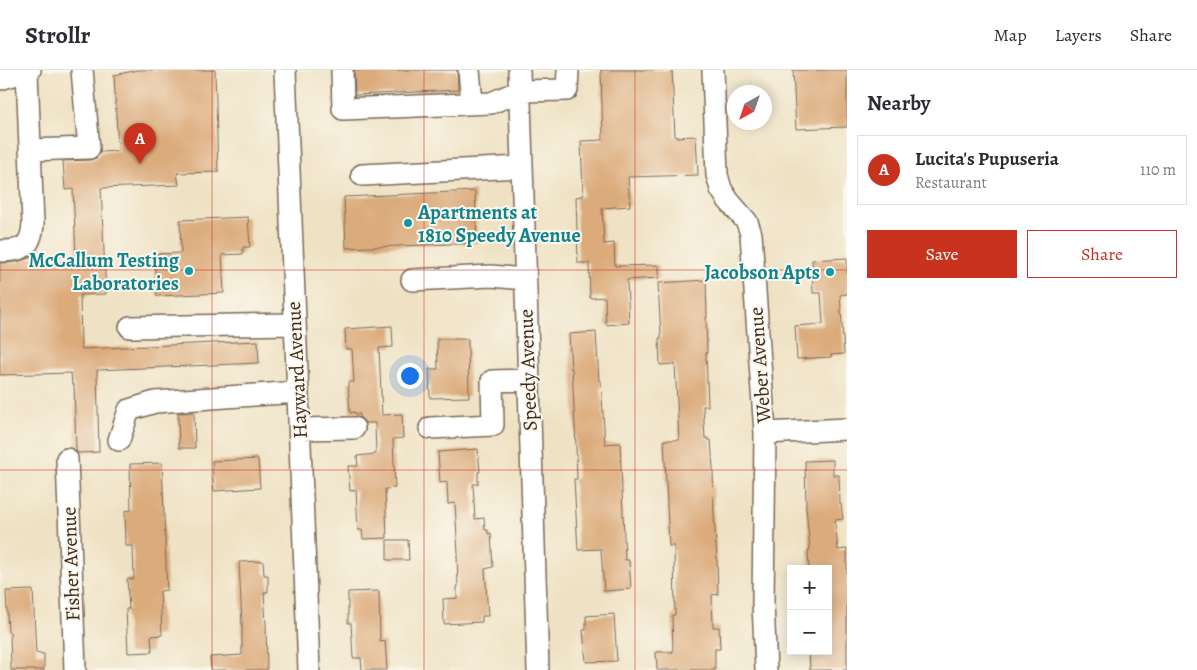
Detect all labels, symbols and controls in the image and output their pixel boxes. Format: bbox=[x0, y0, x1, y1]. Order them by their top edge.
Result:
text: Strollr bbox=[25, 19, 90, 51]
text: Map bbox=[994, 23, 1027, 47]
text: Layers bbox=[1055, 23, 1102, 47]
text: Share bbox=[1130, 23, 1172, 47]
north arrow bbox=[727, 85, 772, 130]
text: Nearby bbox=[867, 89, 930, 117]
pin: A bbox=[124, 123, 156, 164]
text: Lucita's Pupuseria bbox=[915, 146, 1059, 172]
text: A bbox=[879, 159, 889, 181]
text: 110 m bbox=[1140, 159, 1176, 181]
text: Restaurant bbox=[915, 172, 987, 194]
place label: Apartments at 1810 Speedy Avenue bbox=[417, 199, 581, 249]
marker: Apartments at 1810 Speedy Avenue bbox=[402, 217, 414, 229]
button: Save bbox=[867, 230, 1017, 278]
button: Share bbox=[1027, 230, 1177, 278]
place label: McCallum Testing Laboratories bbox=[28, 247, 180, 297]
place label: Jacobson Apts bbox=[704, 259, 820, 286]
marker: McCallum Testing Laboratories bbox=[183, 265, 195, 277]
marker: Jacobson Apts bbox=[824, 266, 836, 278]
street label: Hayward Avenue bbox=[280, 301, 314, 439]
street label: Weber Avenue bbox=[742, 306, 778, 425]
street label: Speedy Avenue bbox=[512, 308, 544, 432]
your location bbox=[397, 363, 423, 389]
street label: Fisher Avenue bbox=[56, 506, 86, 622]
map controls bbox=[787, 565, 832, 655]
button: + bbox=[787, 565, 832, 610]
button: − bbox=[787, 610, 832, 655]

